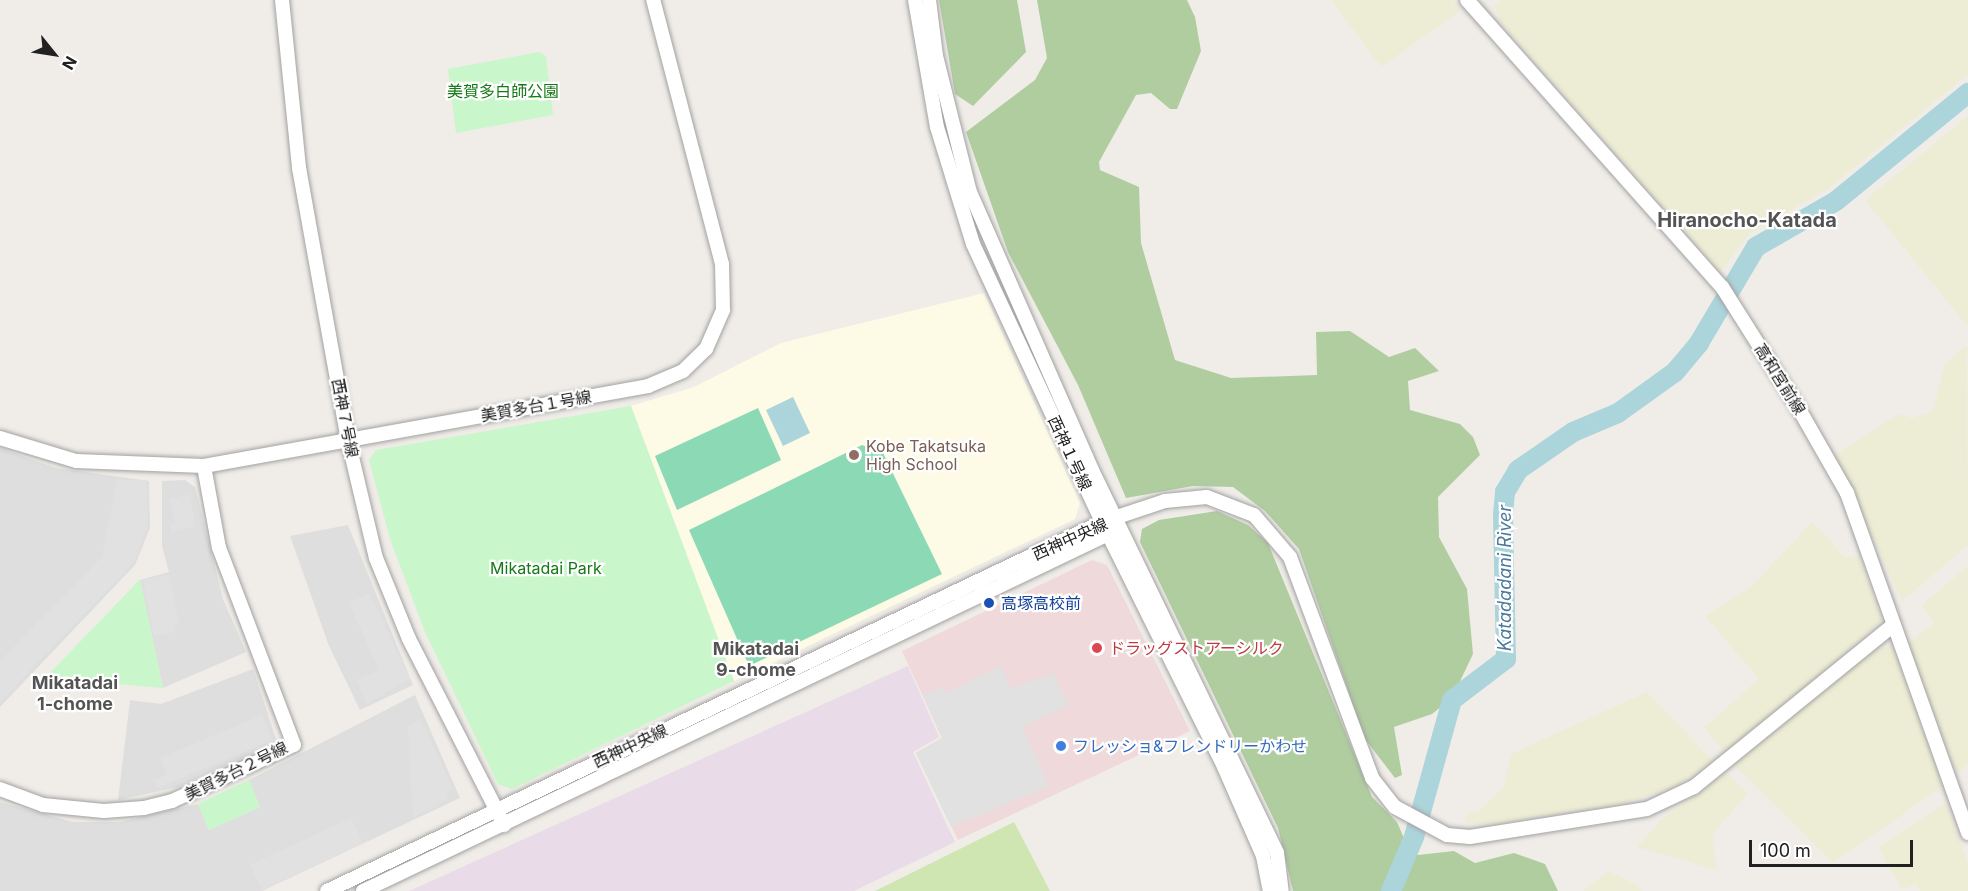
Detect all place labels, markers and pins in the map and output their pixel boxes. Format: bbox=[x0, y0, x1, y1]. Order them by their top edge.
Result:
place label: Kobe Takatsuka High School bbox=[866, 436, 986, 474]
marker: Kobe Takatsuka High School bbox=[847, 448, 861, 462]
place label: 高塚高校前 bbox=[1001, 593, 1081, 613]
marker: 高塚高校前 bbox=[982, 596, 996, 610]
place label: ドラッグストアーシルク bbox=[1109, 638, 1284, 658]
marker: ドラッグストアーシルク bbox=[1090, 641, 1104, 655]
place label: フレッショ&フレンドリーかわせ bbox=[1073, 736, 1307, 756]
marker: フレッショ&フレンドリーかわせ bbox=[1054, 739, 1068, 753]

